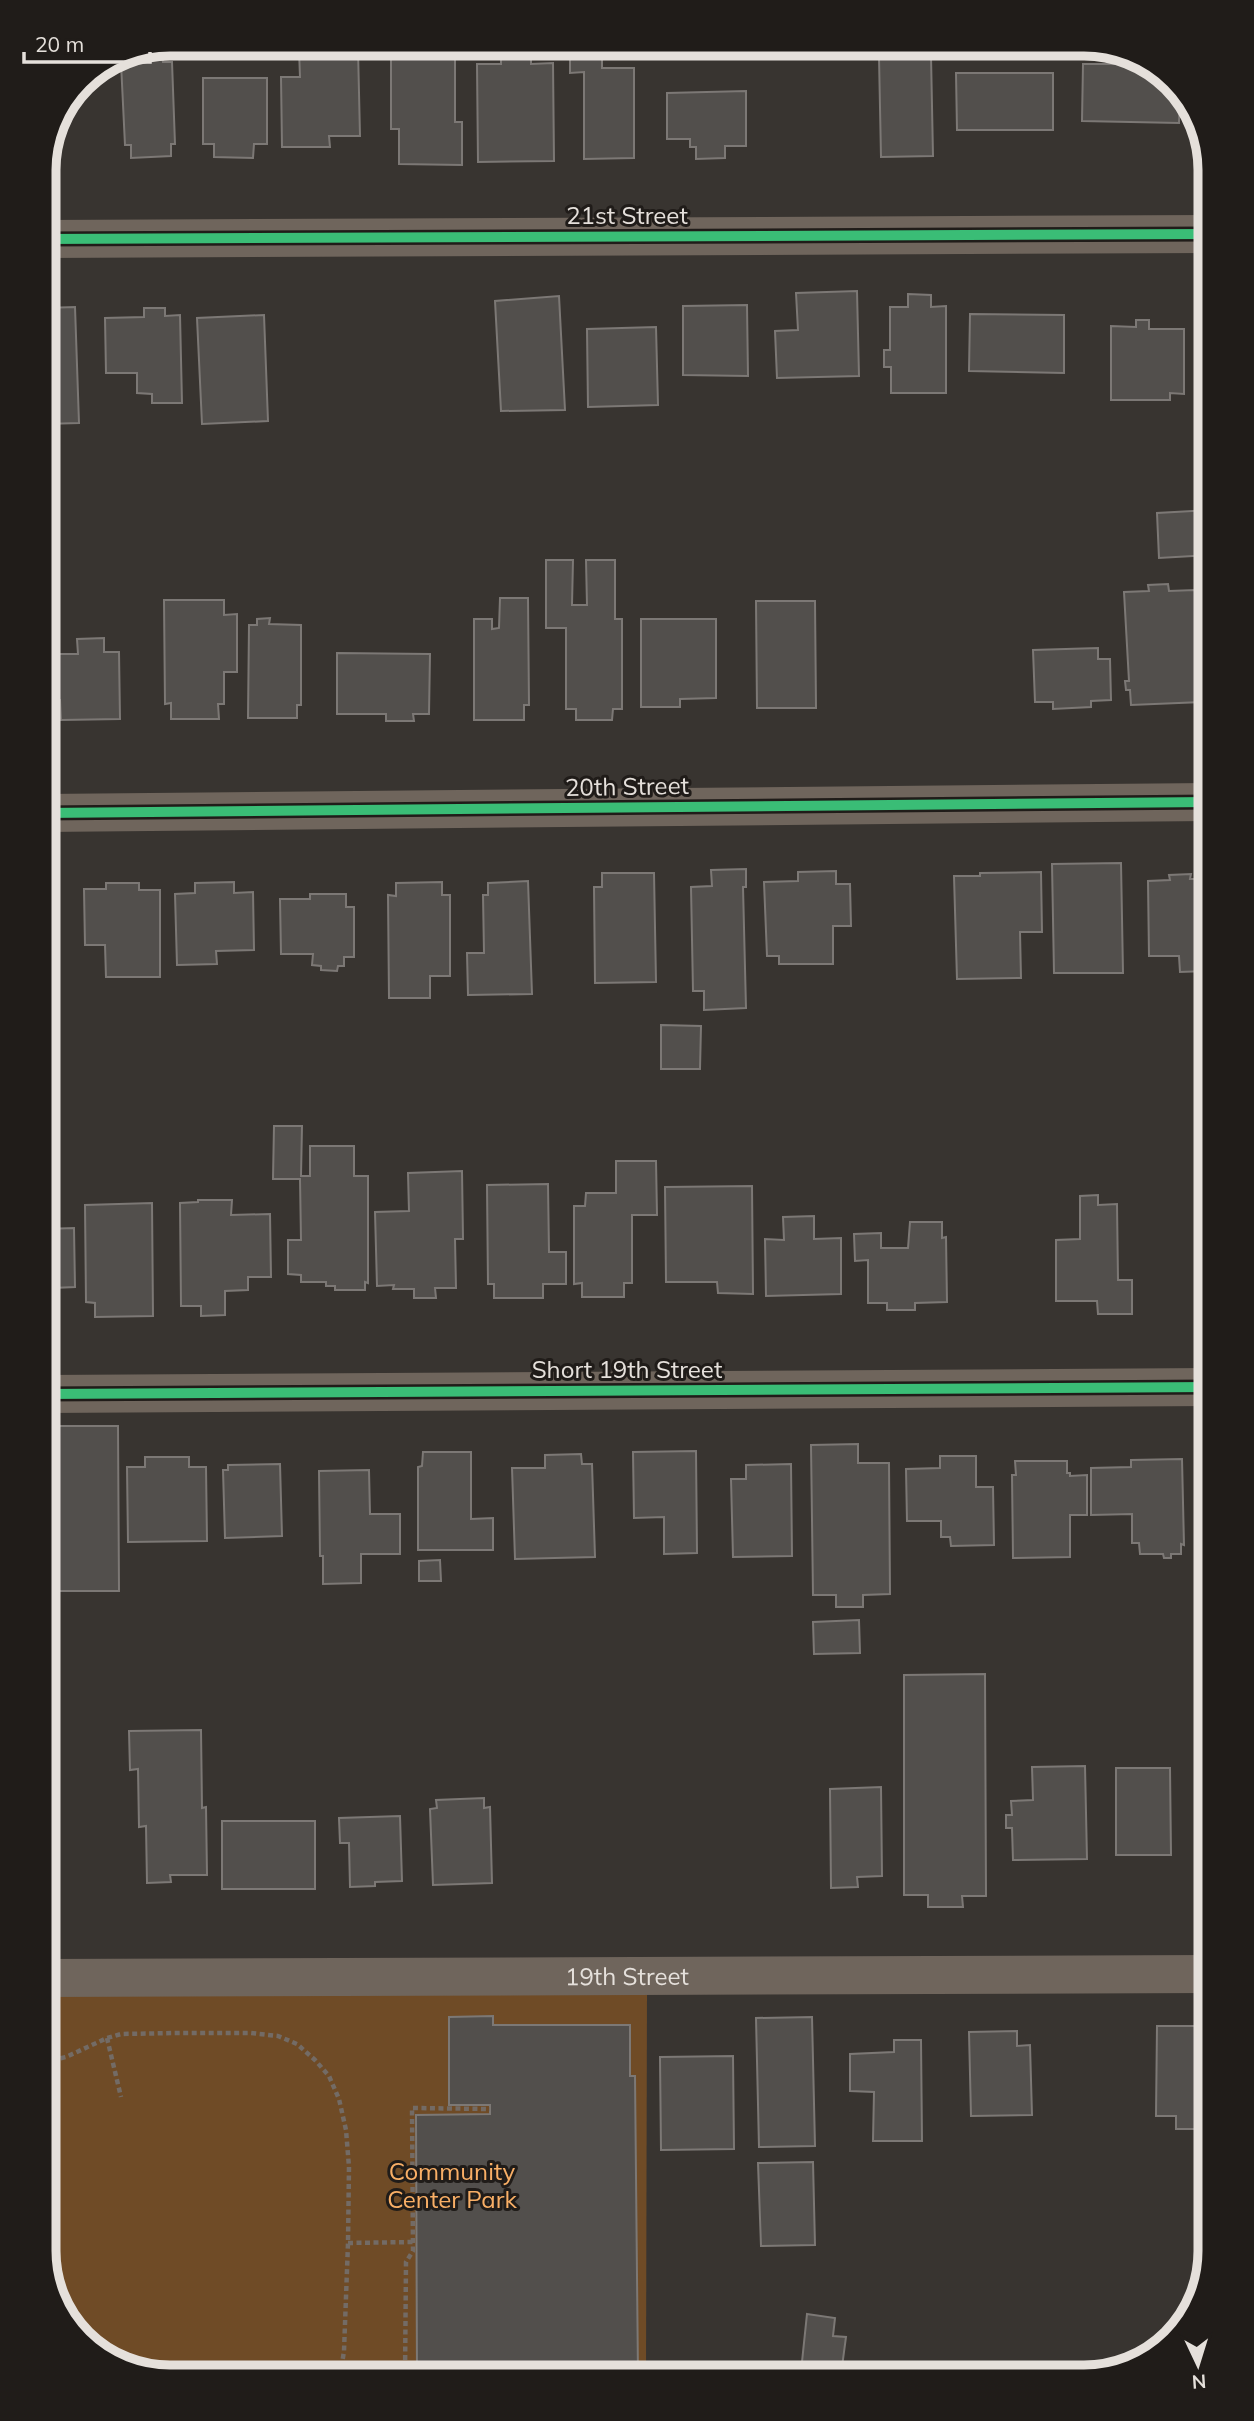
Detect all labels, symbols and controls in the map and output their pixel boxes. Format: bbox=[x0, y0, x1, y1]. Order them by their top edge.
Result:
scale bar bbox=[24, 21, 150, 65]
text: 20 m bbox=[35, 31, 84, 57]
street label: 21st Street bbox=[566, 200, 688, 230]
street label: 20th Street bbox=[565, 770, 689, 802]
street label: Short 19th Street bbox=[532, 1354, 722, 1384]
street label: 19th Street bbox=[565, 1961, 689, 1991]
park label: Community Center Park bbox=[387, 2156, 517, 2214]
north arrow bbox=[1163, 2330, 1233, 2400]
text: N bbox=[1191, 2369, 1207, 2394]

